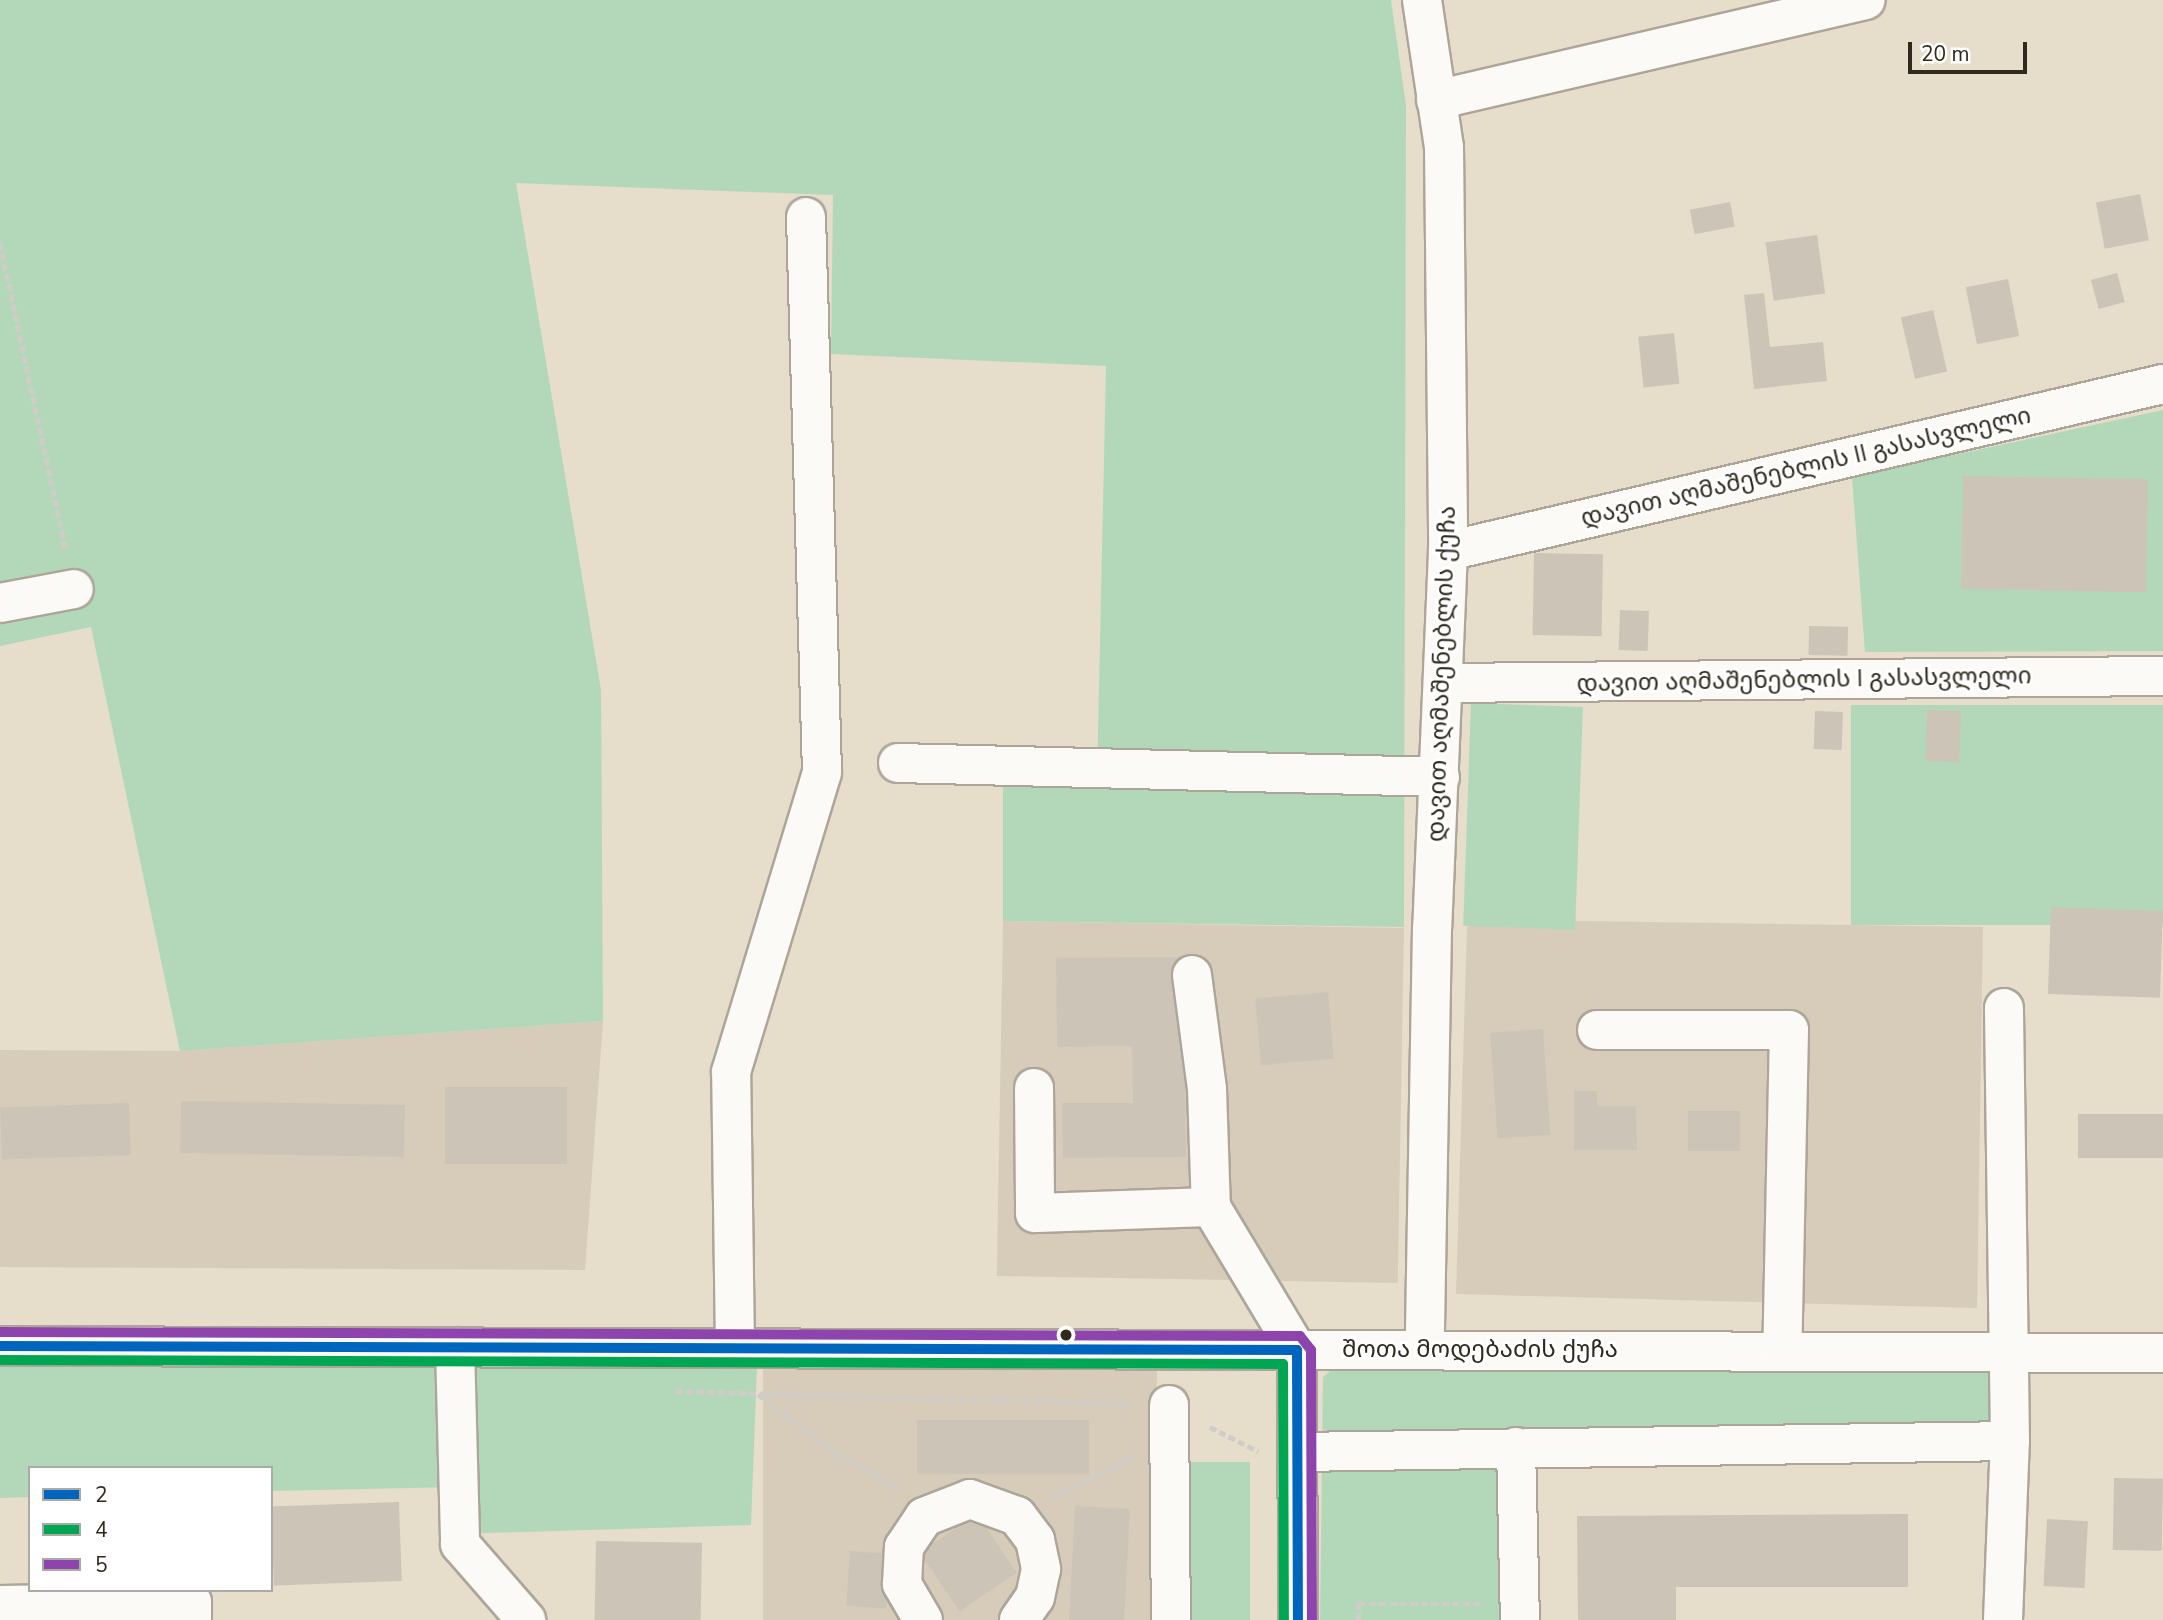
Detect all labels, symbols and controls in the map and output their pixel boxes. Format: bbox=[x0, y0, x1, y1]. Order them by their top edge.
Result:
scale bar bbox=[1911, 28, 2030, 72]
text: 20 m bbox=[1921, 40, 1970, 68]
street label: დავით აღმაშენებლის II გასასვლელი bbox=[1578, 401, 2034, 533]
street label: დავით აღმაშენებლის ქუჩა bbox=[1422, 505, 1462, 843]
street label: დავით აღმაშენებლის I გასასვლელი bbox=[1576, 662, 2032, 698]
unlabelled marker bbox=[1059, 1328, 1073, 1342]
street label: შოთა მოდებაძის ქუჩა bbox=[1342, 1336, 1618, 1364]
legend bbox=[28, 1466, 273, 1592]
text: 2 bbox=[95, 1481, 108, 1509]
text: 4 bbox=[95, 1516, 108, 1544]
text: 5 bbox=[95, 1551, 108, 1579]

